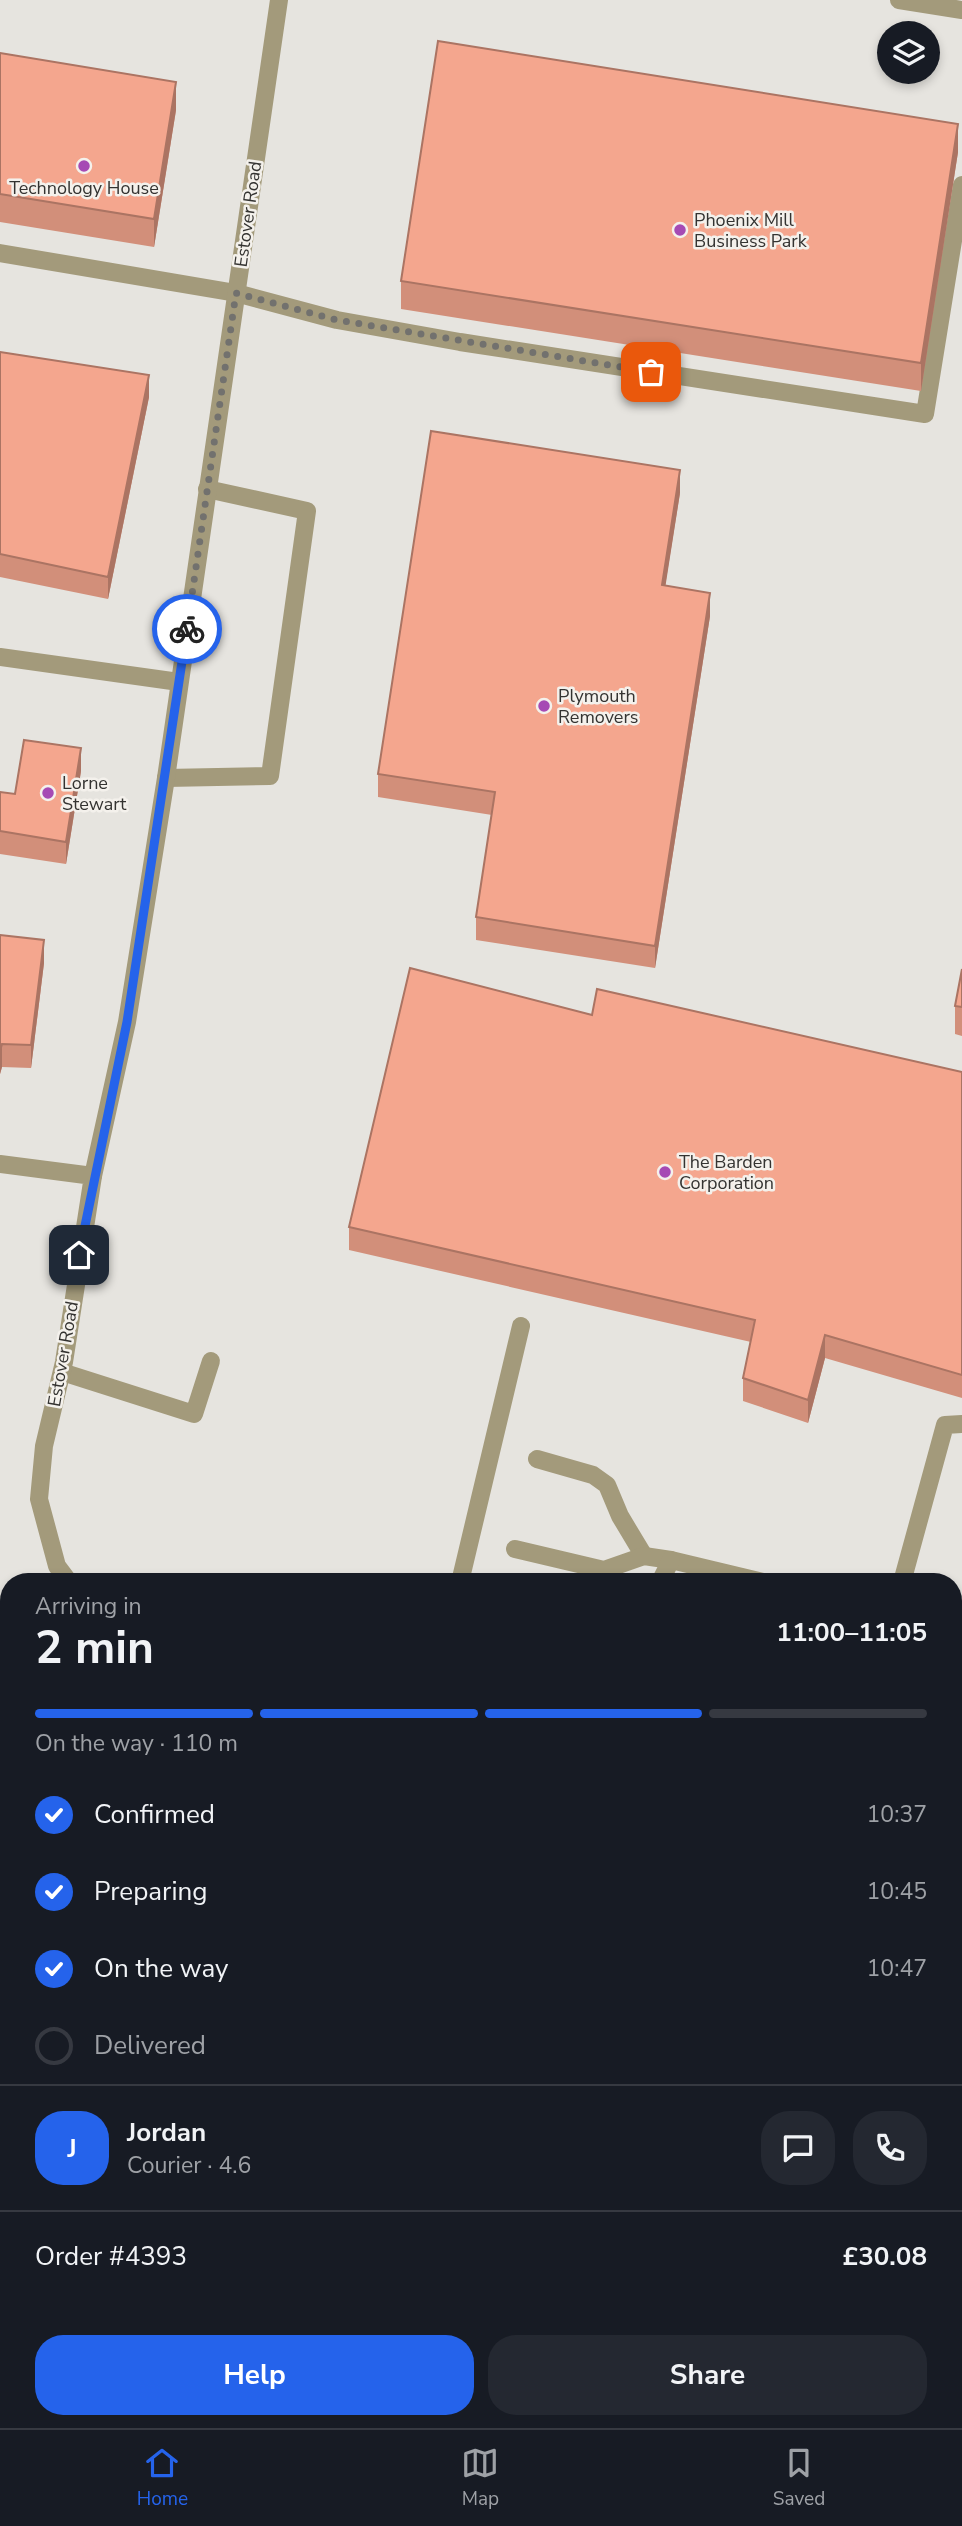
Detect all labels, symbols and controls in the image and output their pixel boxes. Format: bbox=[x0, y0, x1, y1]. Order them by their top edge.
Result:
map controls bbox=[877, 21, 940, 84]
button: layers bbox=[877, 21, 940, 84]
marker: Technology House bbox=[76, 158, 92, 174]
street label: Estover Road bbox=[229, 160, 267, 268]
place label: Technology House bbox=[9, 176, 159, 200]
place label: Phoenix Mill Business Park bbox=[694, 208, 808, 253]
marker: Phoenix Mill Business Park bbox=[672, 222, 688, 238]
pin bbox=[621, 342, 681, 402]
icon: bag bbox=[632, 353, 670, 391]
courier bbox=[152, 594, 222, 664]
icon: bike bbox=[168, 610, 206, 648]
place label: Plymouth Removers bbox=[558, 684, 638, 729]
marker: Plymouth Removers bbox=[536, 698, 552, 714]
place label: Lorne Stewart bbox=[62, 771, 127, 816]
marker: Lorne Stewart bbox=[40, 785, 56, 801]
place label: The Barden Corporation bbox=[679, 1150, 774, 1195]
marker: The Barden Corporation bbox=[657, 1164, 673, 1180]
pin bbox=[49, 1225, 109, 1285]
icon: home bbox=[60, 1236, 98, 1274]
street label: Estover Road bbox=[42, 1299, 84, 1409]
text: Arriving in bbox=[35, 1591, 142, 1622]
text: 11:00–11:05 bbox=[776, 1615, 927, 1650]
text: 2 min bbox=[35, 1616, 154, 1679]
text: On the way · 110 m bbox=[35, 1728, 238, 1759]
icon: check bbox=[35, 1796, 73, 1834]
text: Confirmed bbox=[94, 1797, 215, 1832]
text: 10:37 bbox=[867, 1799, 927, 1830]
icon: check bbox=[35, 1873, 73, 1911]
text: Preparing bbox=[94, 1874, 207, 1909]
text: 10:45 bbox=[867, 1876, 927, 1907]
icon: check bbox=[35, 1950, 73, 1988]
text: On the way bbox=[94, 1951, 228, 1986]
text: 10:47 bbox=[867, 1953, 927, 1984]
text: Delivered bbox=[94, 2028, 206, 2063]
button: chat bbox=[761, 2111, 835, 2185]
button: phone bbox=[853, 2111, 927, 2185]
text: Jordan bbox=[127, 2115, 206, 2150]
text: J bbox=[67, 2131, 77, 2166]
text: Courier · 4.6 bbox=[127, 2150, 251, 2181]
text: Order #4393 bbox=[35, 2239, 187, 2274]
text: £30.08 bbox=[843, 2239, 927, 2274]
button: Help bbox=[35, 2335, 474, 2415]
button: Share bbox=[488, 2335, 927, 2415]
tab: Home bbox=[137, 2444, 188, 2512]
tab: Map bbox=[461, 2444, 499, 2512]
tab: Saved bbox=[773, 2444, 825, 2512]

